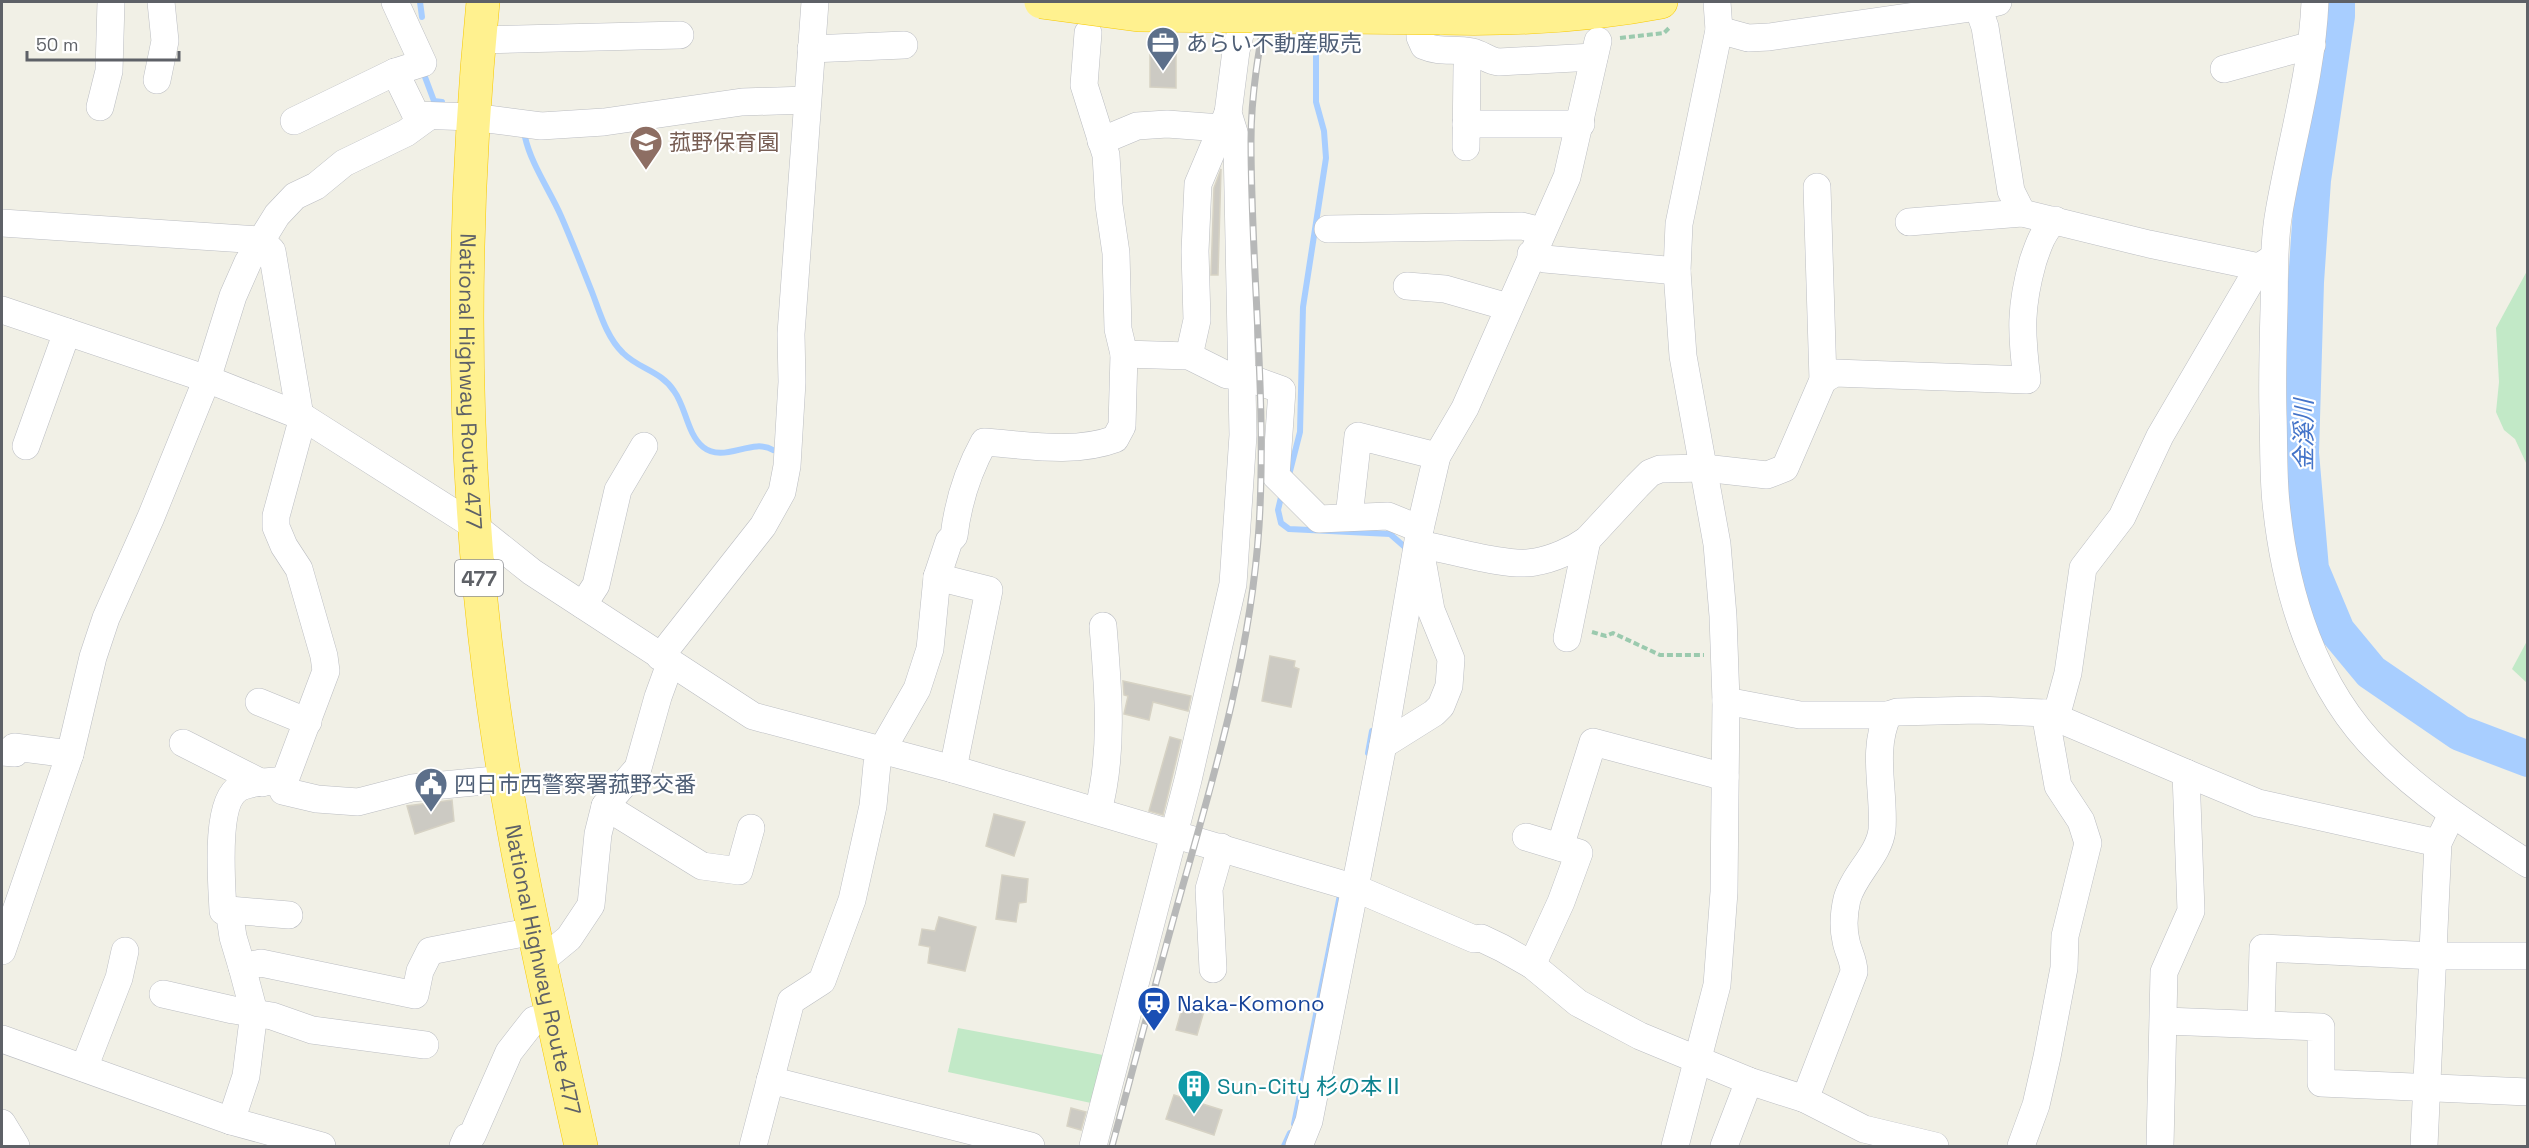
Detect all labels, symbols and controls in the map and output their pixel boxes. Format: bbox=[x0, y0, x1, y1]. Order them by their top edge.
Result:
scale bar bbox=[27, 24, 178, 62]
office icon: あらい不動産販売 bbox=[1145, 25, 1181, 72]
place label: あらい不動産販売 bbox=[1186, 29, 1362, 57]
text: 50 m bbox=[36, 33, 78, 56]
school or university icon: 菰野保育園 bbox=[628, 124, 664, 171]
place label: 菰野保育園 bbox=[669, 128, 779, 156]
street label: National Highway Route 477 bbox=[453, 233, 489, 531]
water label: 金溪川 bbox=[2288, 396, 2319, 471]
road number: 477 bbox=[455, 560, 503, 596]
public building icon: 四日市西警察署菰野交番 bbox=[413, 766, 449, 813]
place label: 四日市西警察署菰野交番 bbox=[454, 770, 696, 798]
street label: National Highway Route 477 bbox=[499, 822, 588, 1118]
station icon: Naka-Komono bbox=[1136, 985, 1172, 1032]
place label: Naka-Komono bbox=[1177, 989, 1324, 1017]
building icon: Sun-City 杉の本Ⅱ bbox=[1176, 1068, 1212, 1115]
place label: Sun-City 杉の本Ⅱ bbox=[1217, 1072, 1404, 1100]

